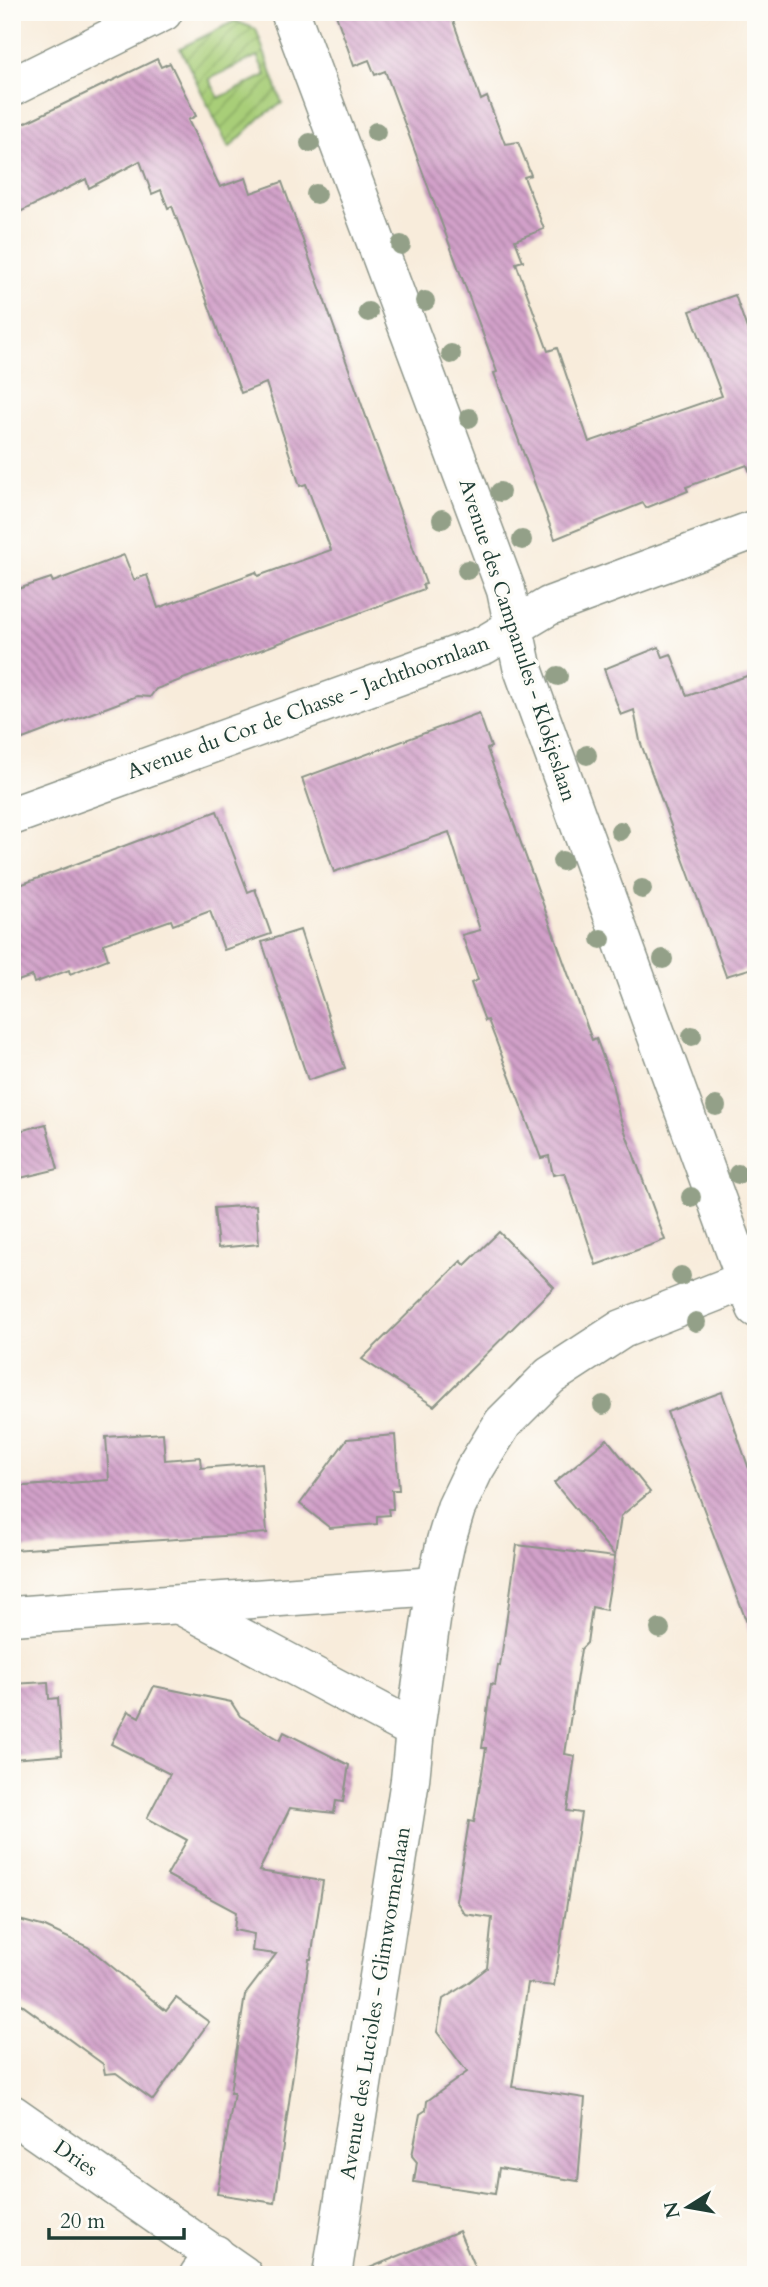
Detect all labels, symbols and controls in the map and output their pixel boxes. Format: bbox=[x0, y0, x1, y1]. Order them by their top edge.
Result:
street label: Avenue des Campanules - Klokjeslaan bbox=[452, 475, 584, 805]
street label: Avenue du Cor de Chasse - Jachthoornlaan bbox=[123, 628, 493, 787]
street label: Avenue des Lucioles - Glimwormenlaan bbox=[333, 1825, 418, 2182]
street label: Dries bbox=[48, 2133, 103, 2184]
north arrow bbox=[652, 2172, 722, 2242]
scale bar bbox=[49, 2196, 184, 2240]
text: N bbox=[658, 2199, 687, 2221]
text: 20 m bbox=[60, 2207, 105, 2236]

